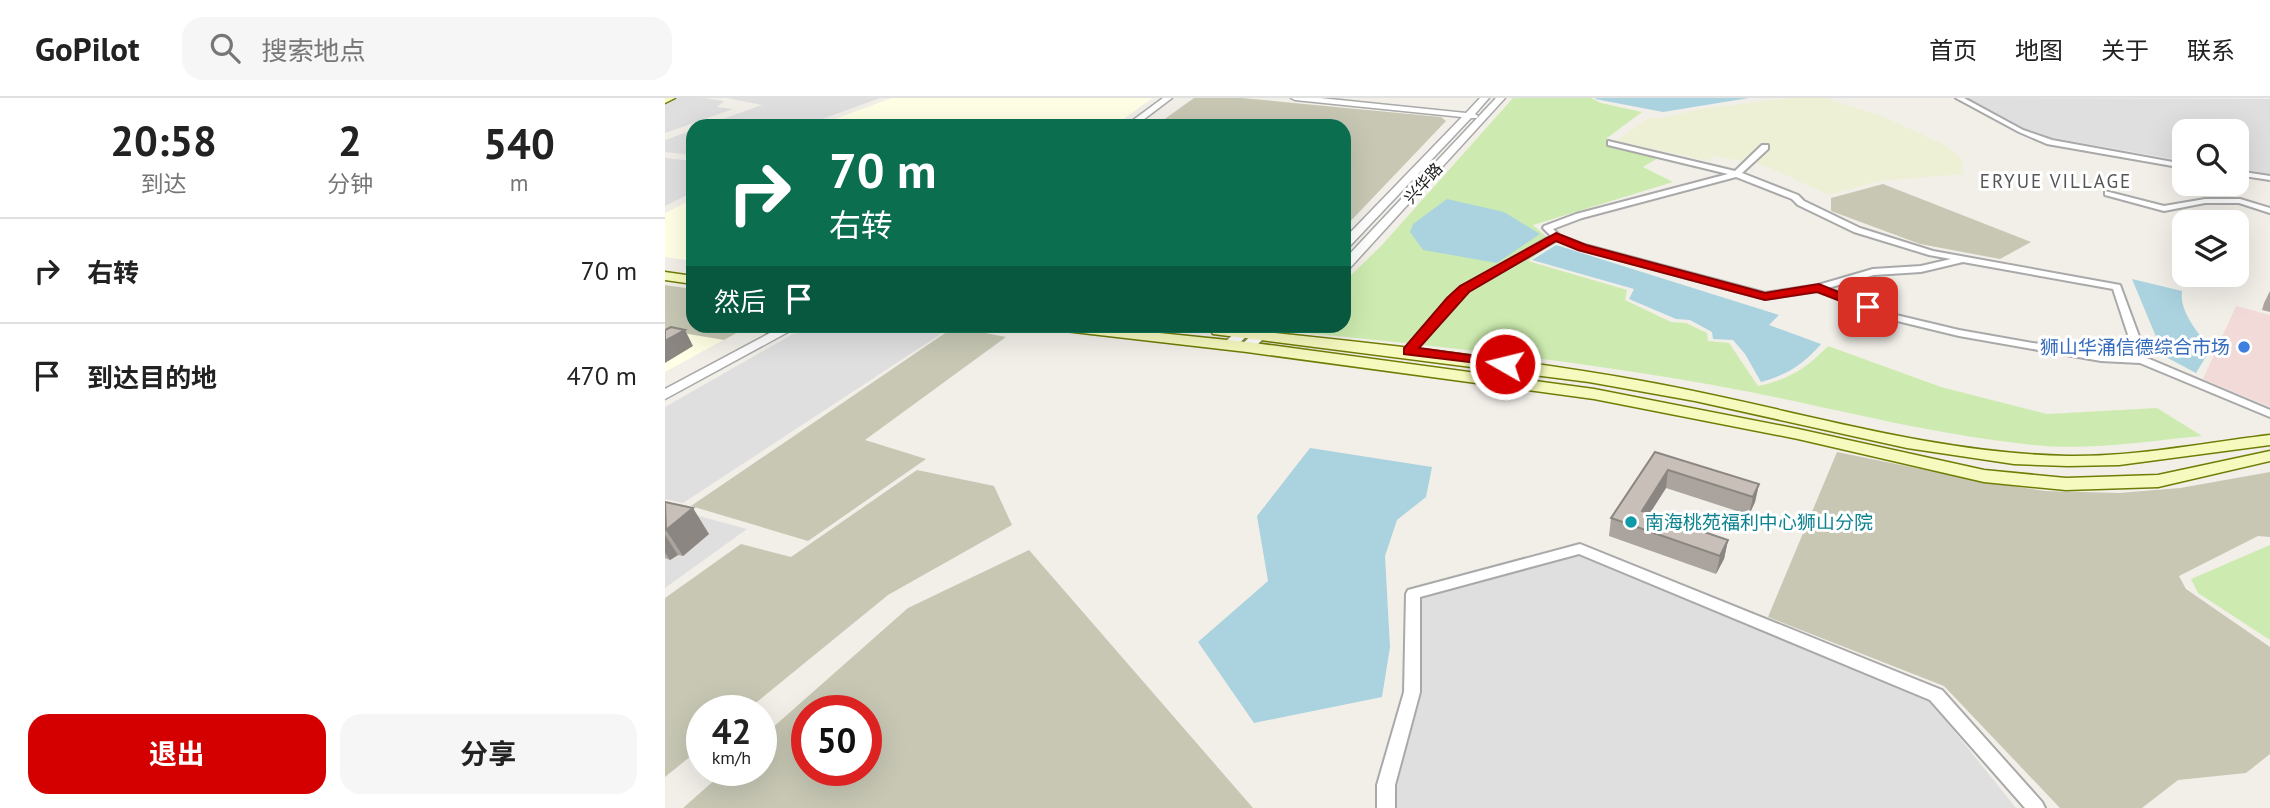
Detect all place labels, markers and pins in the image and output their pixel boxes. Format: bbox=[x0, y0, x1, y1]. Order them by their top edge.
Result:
pin bbox=[1838, 277, 1898, 337]
place label: 狮山华涌信德综合市场 bbox=[2040, 335, 2230, 359]
marker: 狮山华涌信德综合市场 bbox=[2236, 339, 2252, 355]
place label: 南海桃苑福利中心狮山分院 bbox=[1645, 510, 1873, 534]
marker: 南海桃苑福利中心狮山分院 bbox=[1623, 514, 1639, 530]

